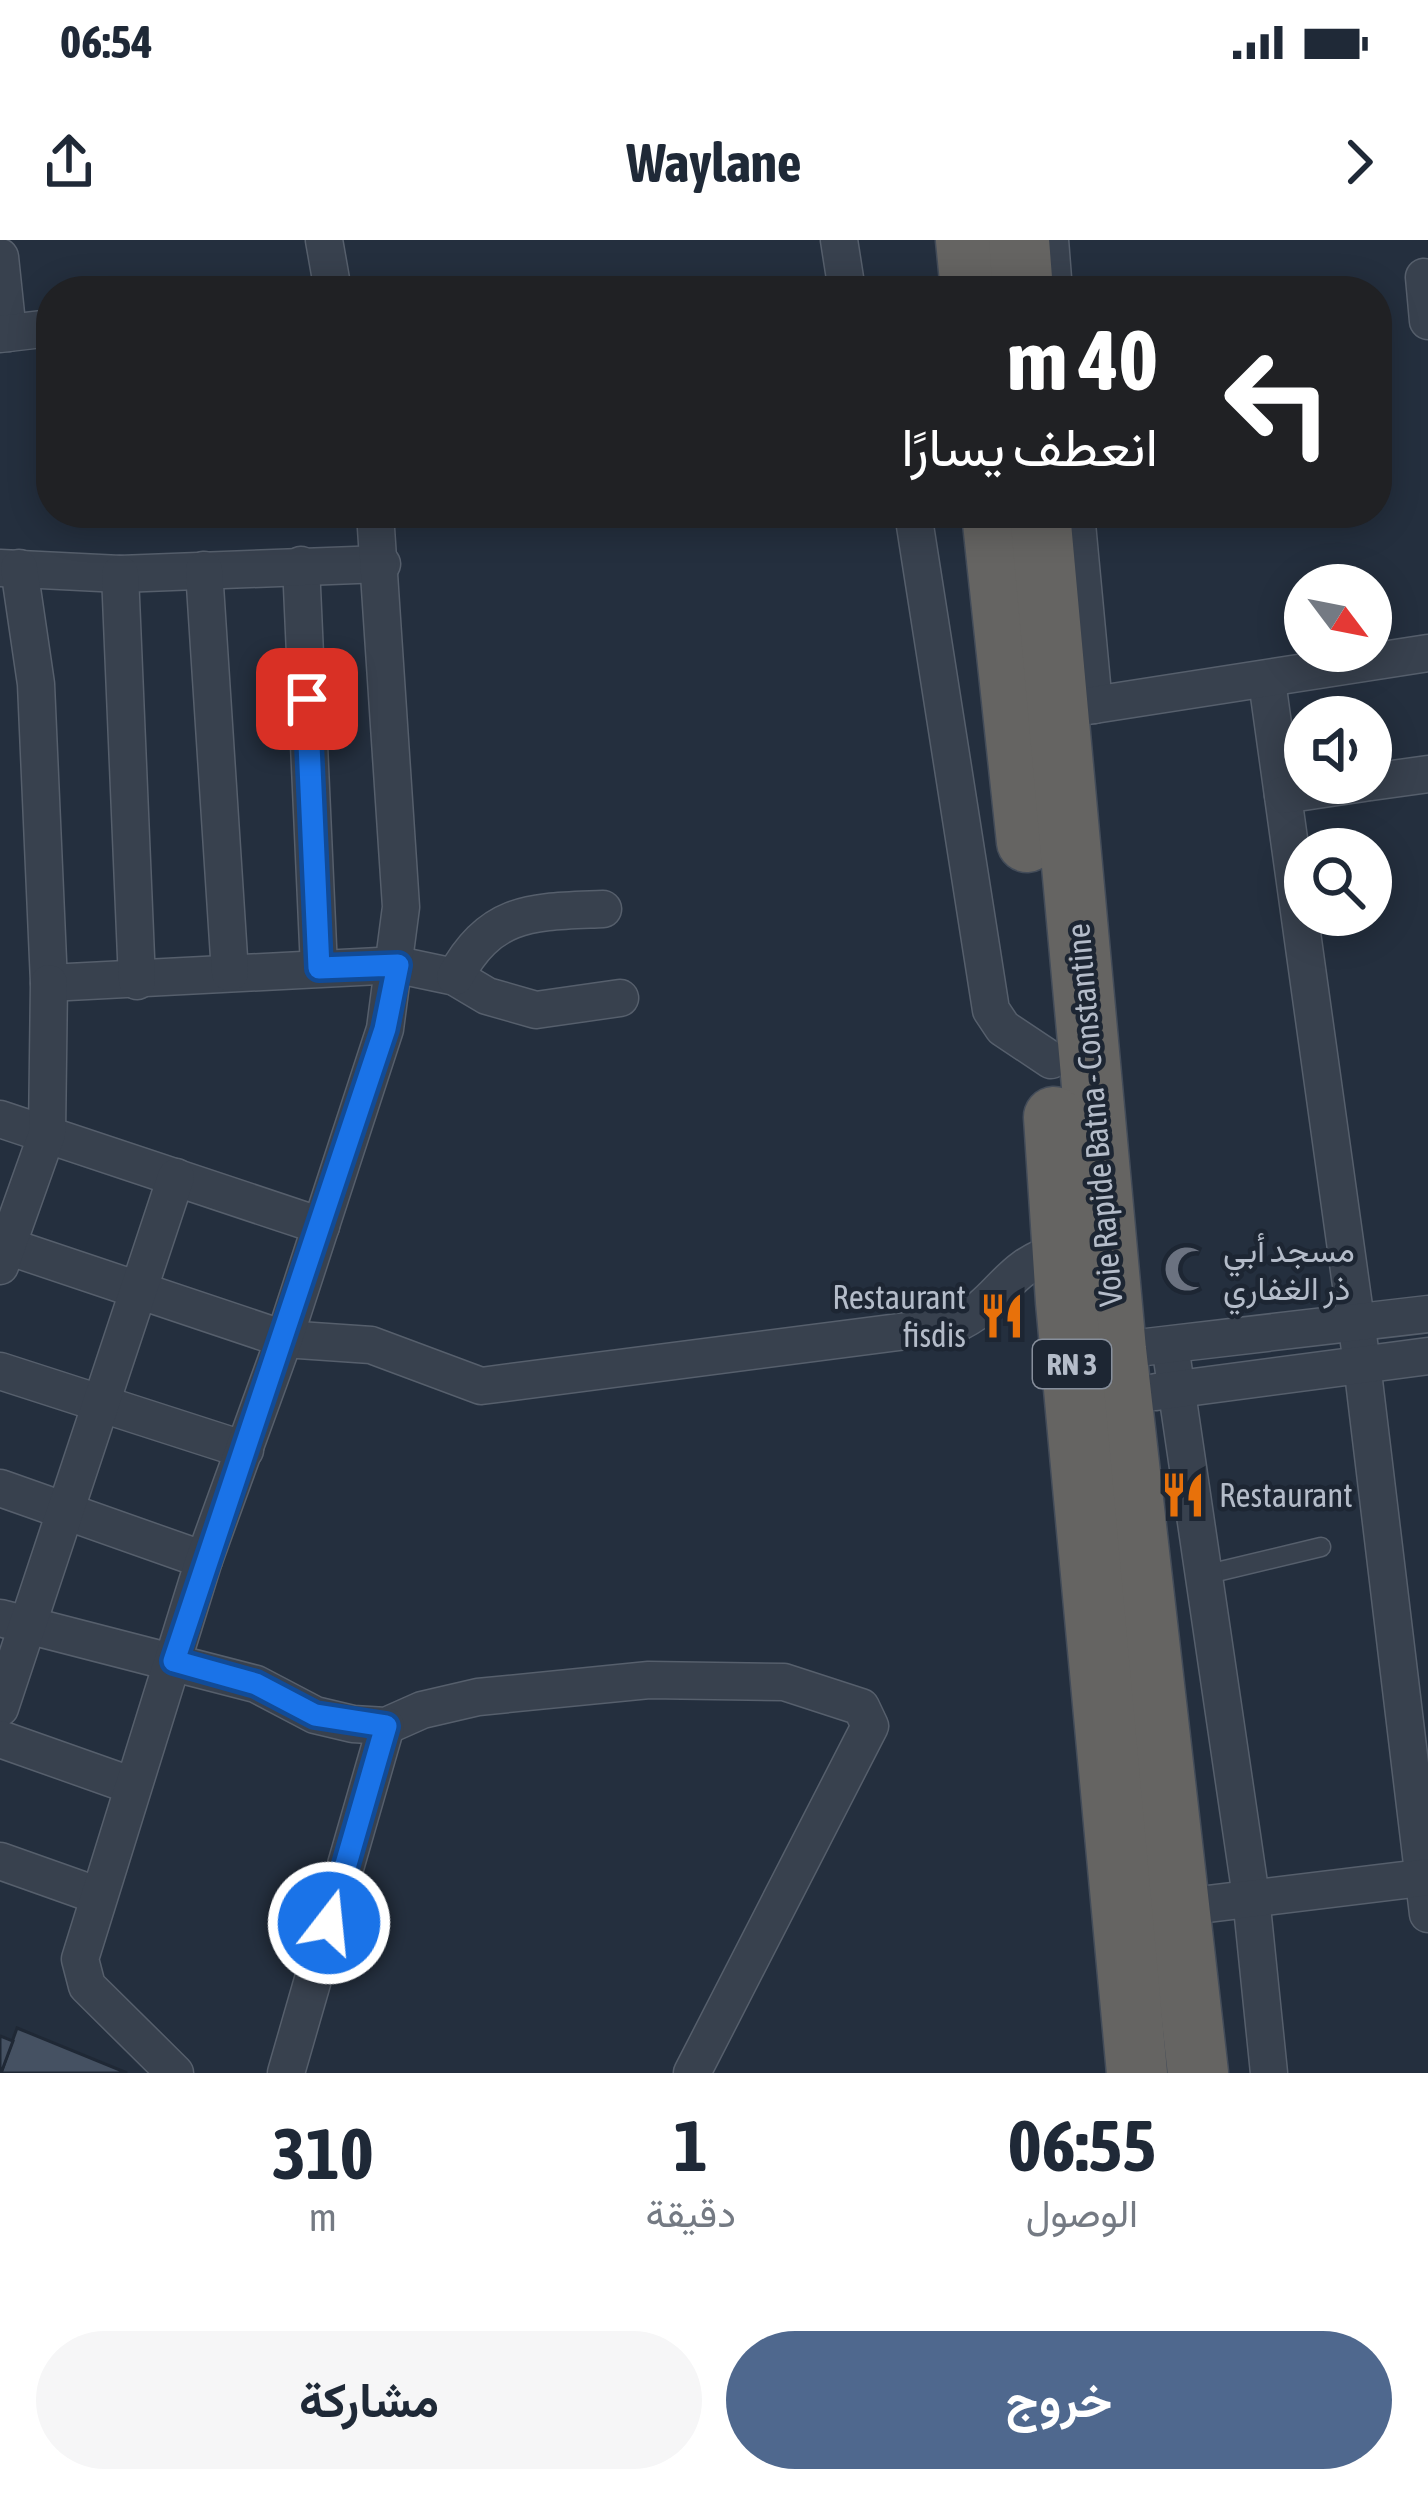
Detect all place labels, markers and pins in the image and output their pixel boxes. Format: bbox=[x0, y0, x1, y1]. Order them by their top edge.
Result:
pin bbox=[256, 648, 358, 750]
place label: مسجد أبي ذر الغفاري bbox=[1223, 1231, 1355, 1315]
mosque icon: مسجد أبي ذر الغفاري bbox=[1162, 1244, 1212, 1294]
place label: Restaurant fisdis bbox=[832, 1278, 966, 1354]
restaurant icon: Restaurant fisdis bbox=[977, 1291, 1027, 1341]
restaurant icon: Restaurant bbox=[1158, 1470, 1208, 1520]
place label: Restaurant bbox=[1219, 1476, 1353, 1514]

